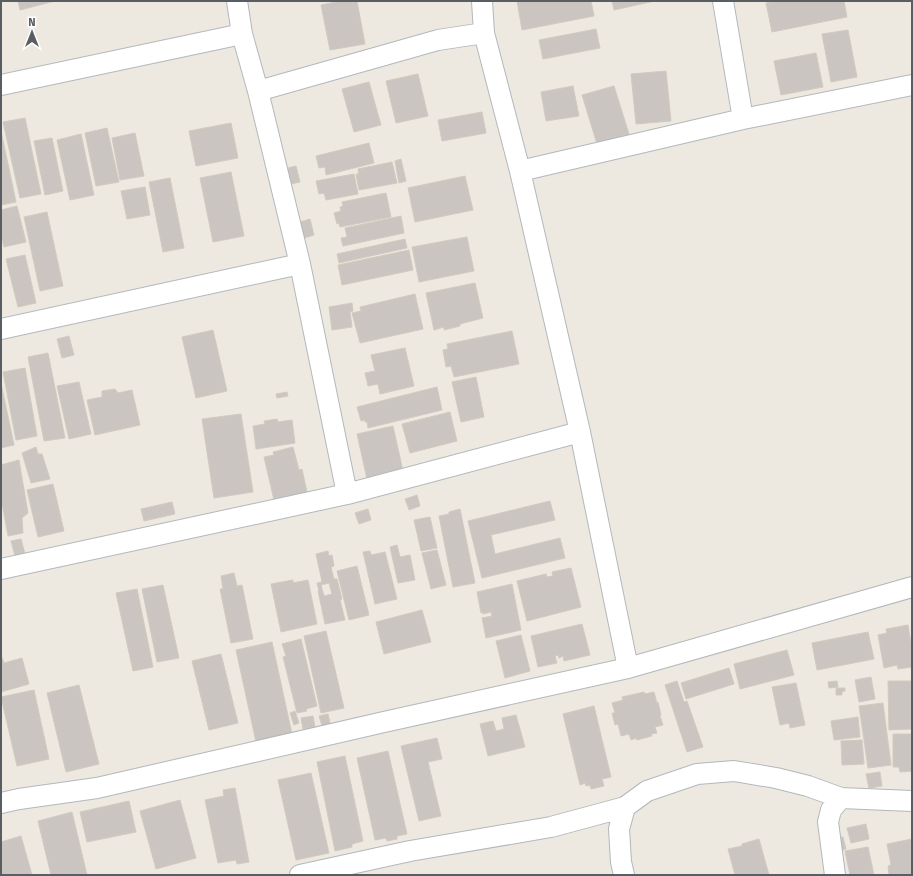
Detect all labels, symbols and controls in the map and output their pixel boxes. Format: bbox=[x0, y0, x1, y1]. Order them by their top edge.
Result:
north arrow bbox=[12, 12, 52, 52]
text: N bbox=[28, 16, 36, 29]

